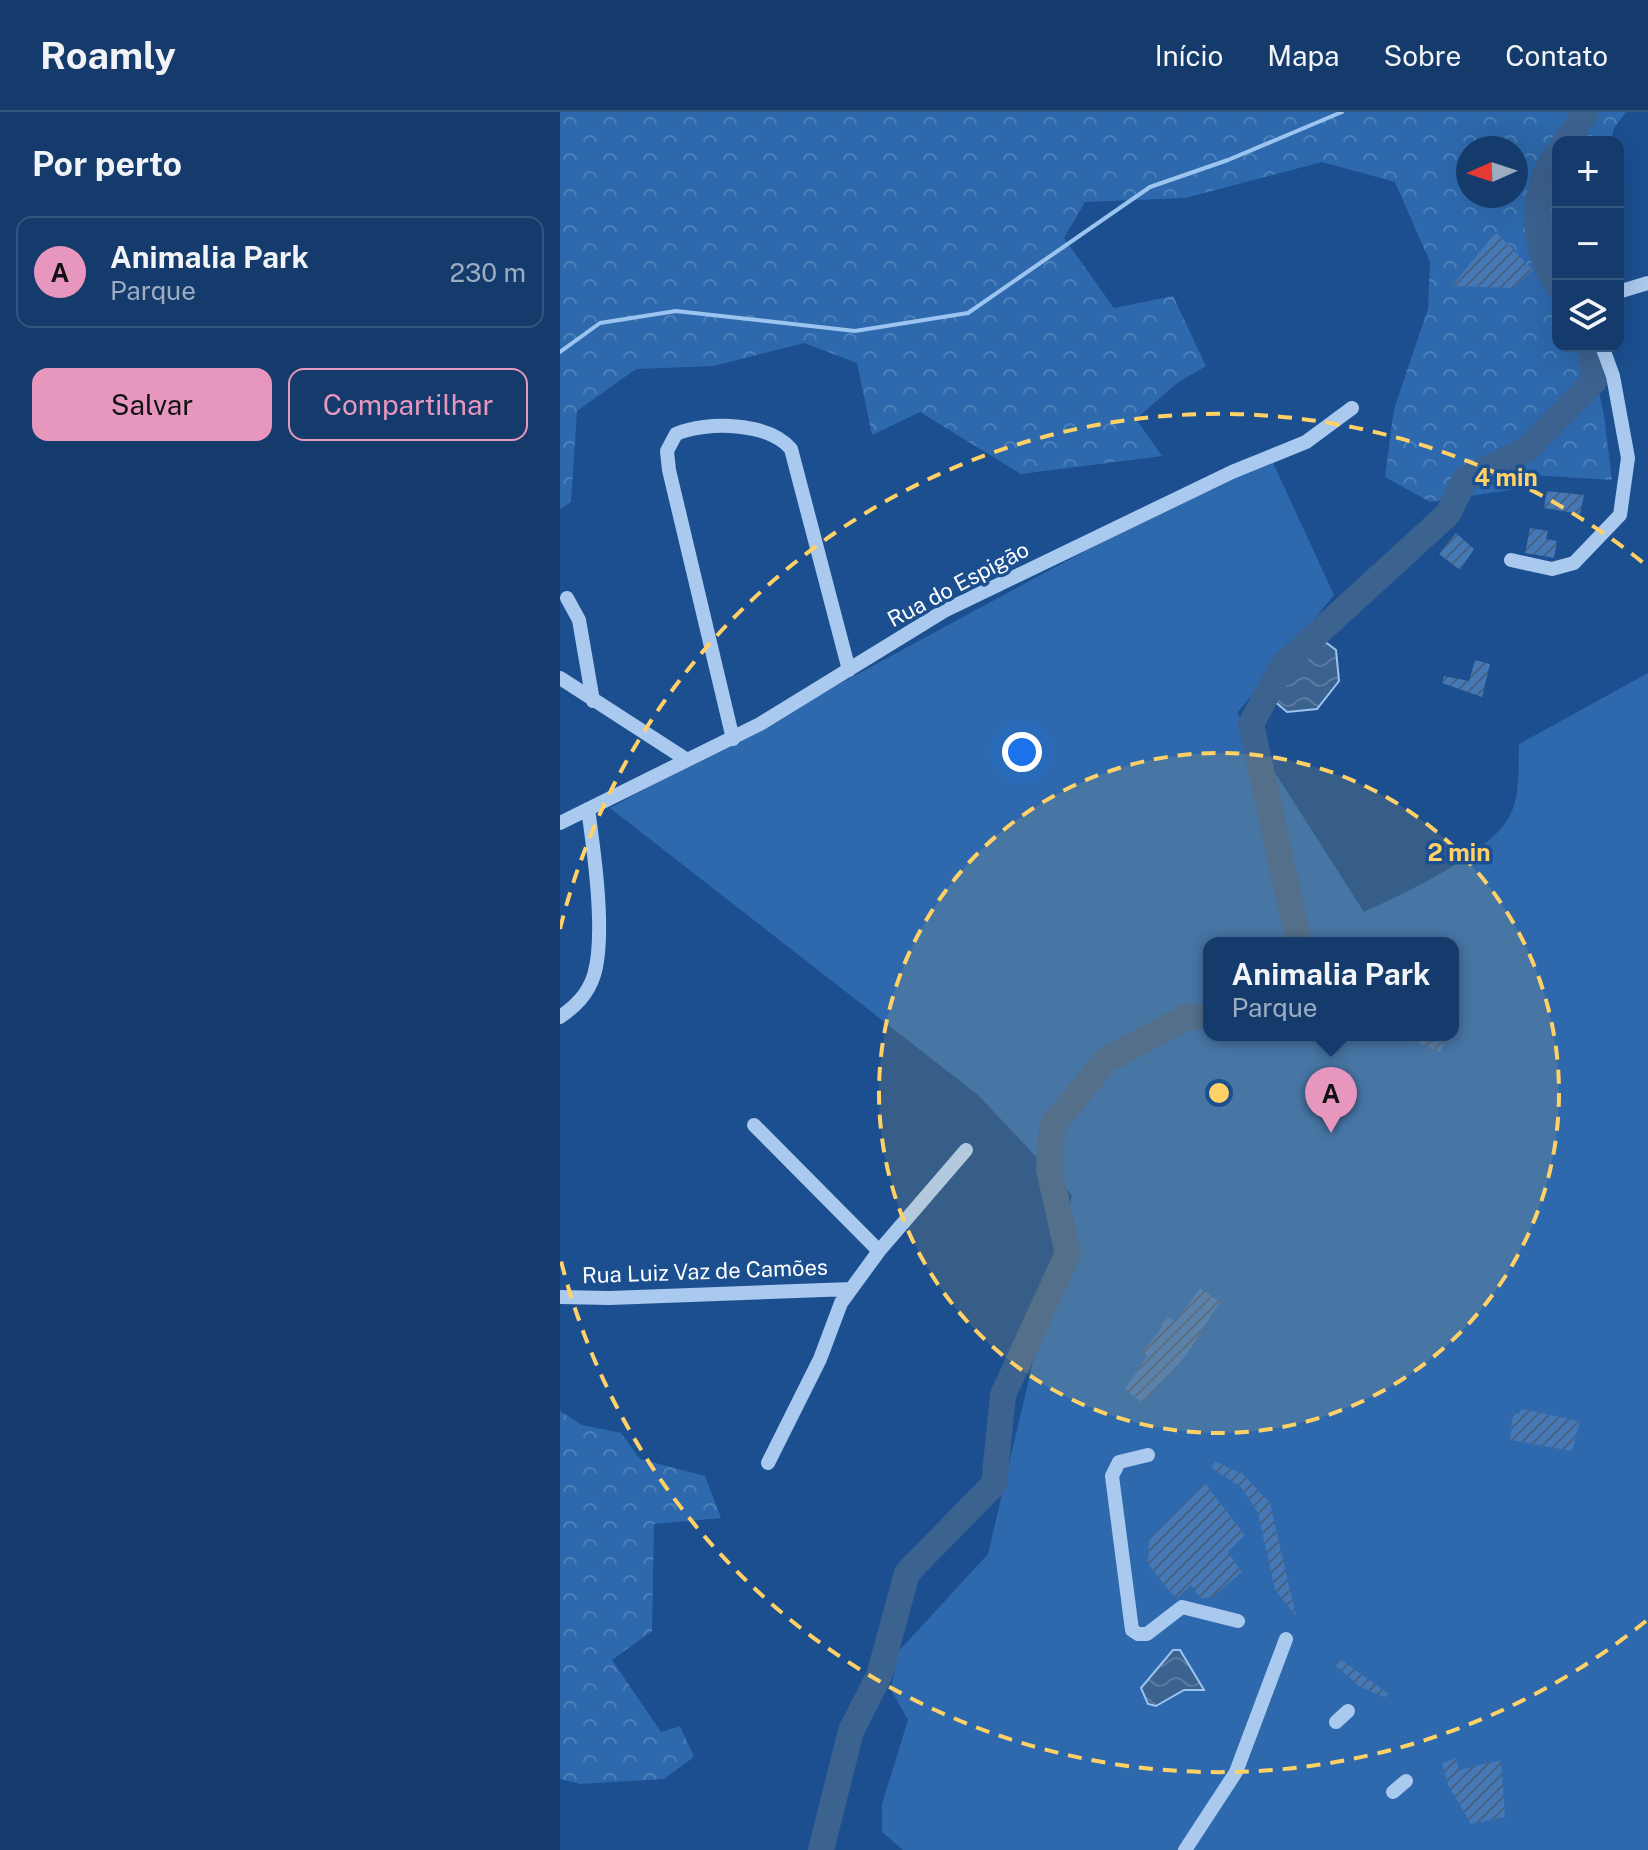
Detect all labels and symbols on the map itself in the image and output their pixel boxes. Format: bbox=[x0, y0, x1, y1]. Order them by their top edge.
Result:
north arrow bbox=[1456, 136, 1528, 208]
text: 4 min bbox=[1474, 463, 1538, 491]
street label: Rua do Espigão bbox=[883, 536, 1033, 632]
your location bbox=[1002, 732, 1042, 772]
text: 2 min bbox=[1428, 838, 1490, 866]
pin: A bbox=[1305, 1067, 1357, 1133]
centre of rings bbox=[1205, 1079, 1233, 1107]
street label: Rua Luiz Vaz de Camões bbox=[582, 1254, 828, 1288]

